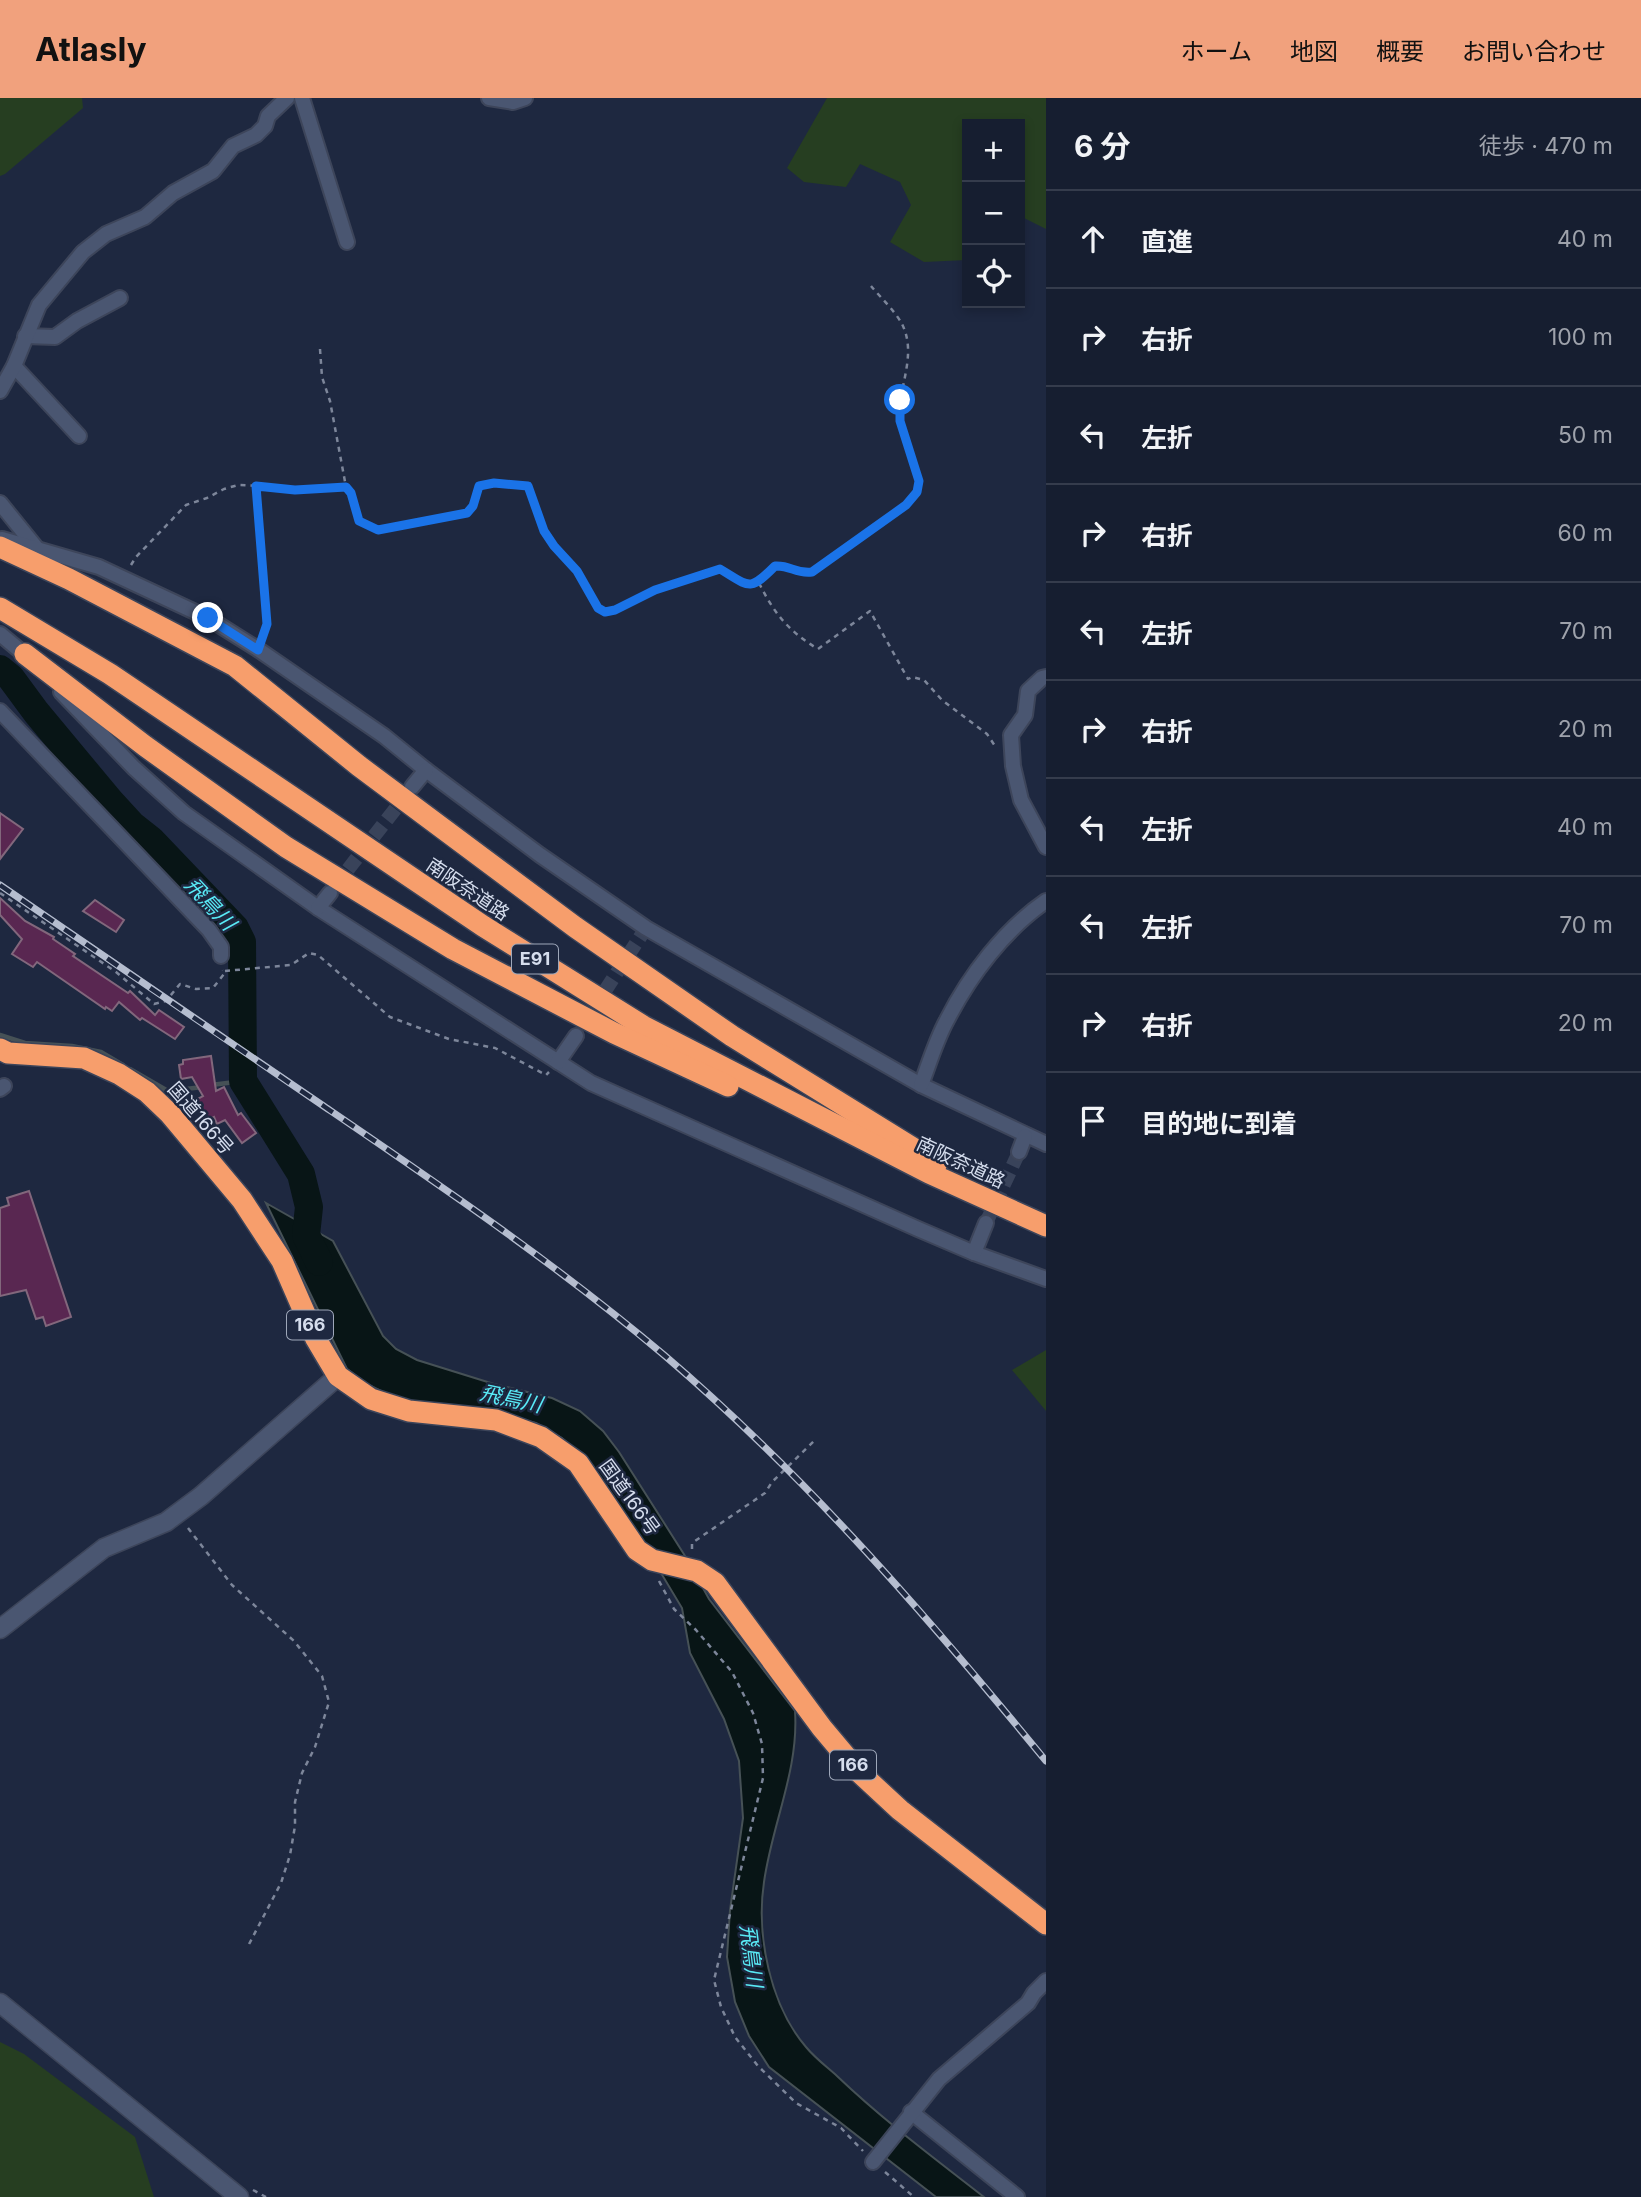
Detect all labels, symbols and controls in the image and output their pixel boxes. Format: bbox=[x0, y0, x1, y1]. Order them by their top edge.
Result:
text: Atlasly bbox=[35, 29, 147, 69]
text: ホーム bbox=[1181, 37, 1252, 66]
text: 地図 bbox=[1290, 37, 1338, 66]
text: 概要 bbox=[1376, 37, 1424, 66]
text: お問い合わせ bbox=[1462, 37, 1606, 66]
map controls bbox=[962, 119, 1025, 308]
button: + bbox=[962, 119, 1025, 182]
text: 6 分 bbox=[1074, 128, 1131, 164]
text: 徒歩 · 470 m bbox=[1479, 132, 1613, 160]
button: − bbox=[962, 182, 1025, 245]
icon: ahead bbox=[1074, 220, 1112, 258]
text: 40 m bbox=[1557, 225, 1613, 253]
text: 直進 bbox=[1141, 226, 1193, 257]
button: locate bbox=[962, 245, 1025, 308]
icon: right bbox=[1074, 318, 1112, 356]
text: 100 m bbox=[1548, 323, 1613, 351]
text: 右折 bbox=[1141, 324, 1193, 355]
route start bbox=[884, 384, 915, 415]
icon: left bbox=[1074, 416, 1112, 454]
text: 50 m bbox=[1558, 421, 1613, 449]
text: 左折 bbox=[1141, 422, 1193, 453]
icon: right bbox=[1074, 514, 1112, 552]
text: 60 m bbox=[1558, 519, 1613, 547]
text: 右折 bbox=[1141, 520, 1193, 551]
route end bbox=[192, 602, 223, 633]
icon: left bbox=[1074, 612, 1112, 650]
text: 70 m bbox=[1559, 617, 1613, 645]
text: 左折 bbox=[1141, 618, 1193, 649]
icon: right bbox=[1074, 710, 1112, 748]
text: 20 m bbox=[1558, 715, 1613, 743]
text: 右折 bbox=[1141, 716, 1193, 747]
icon: left bbox=[1074, 808, 1112, 846]
text: 40 m bbox=[1557, 813, 1613, 841]
text: 左折 bbox=[1141, 814, 1193, 845]
street label: 南阪奈道路 bbox=[422, 853, 514, 926]
water label: 飛鳥川 bbox=[180, 872, 242, 937]
icon: left bbox=[1074, 906, 1112, 944]
text: 70 m bbox=[1559, 911, 1613, 939]
text: 左折 bbox=[1141, 912, 1193, 943]
road number: E91 bbox=[512, 944, 558, 974]
icon: right bbox=[1074, 1004, 1112, 1042]
text: 20 m bbox=[1558, 1009, 1613, 1037]
text: 右折 bbox=[1141, 1010, 1193, 1041]
street label: 国道166号 bbox=[163, 1077, 238, 1159]
icon: arrive bbox=[1074, 1102, 1112, 1140]
text: 目的地に到着 bbox=[1141, 1108, 1297, 1139]
street label: 南阪奈道路 bbox=[913, 1132, 1009, 1193]
road number: 166 bbox=[287, 1310, 333, 1340]
water label: 飛鳥川 bbox=[478, 1380, 546, 1418]
street label: 国道166号 bbox=[594, 1455, 665, 1540]
road number: 166 bbox=[830, 1750, 876, 1780]
water label: 飛鳥川 bbox=[735, 1923, 768, 1991]

